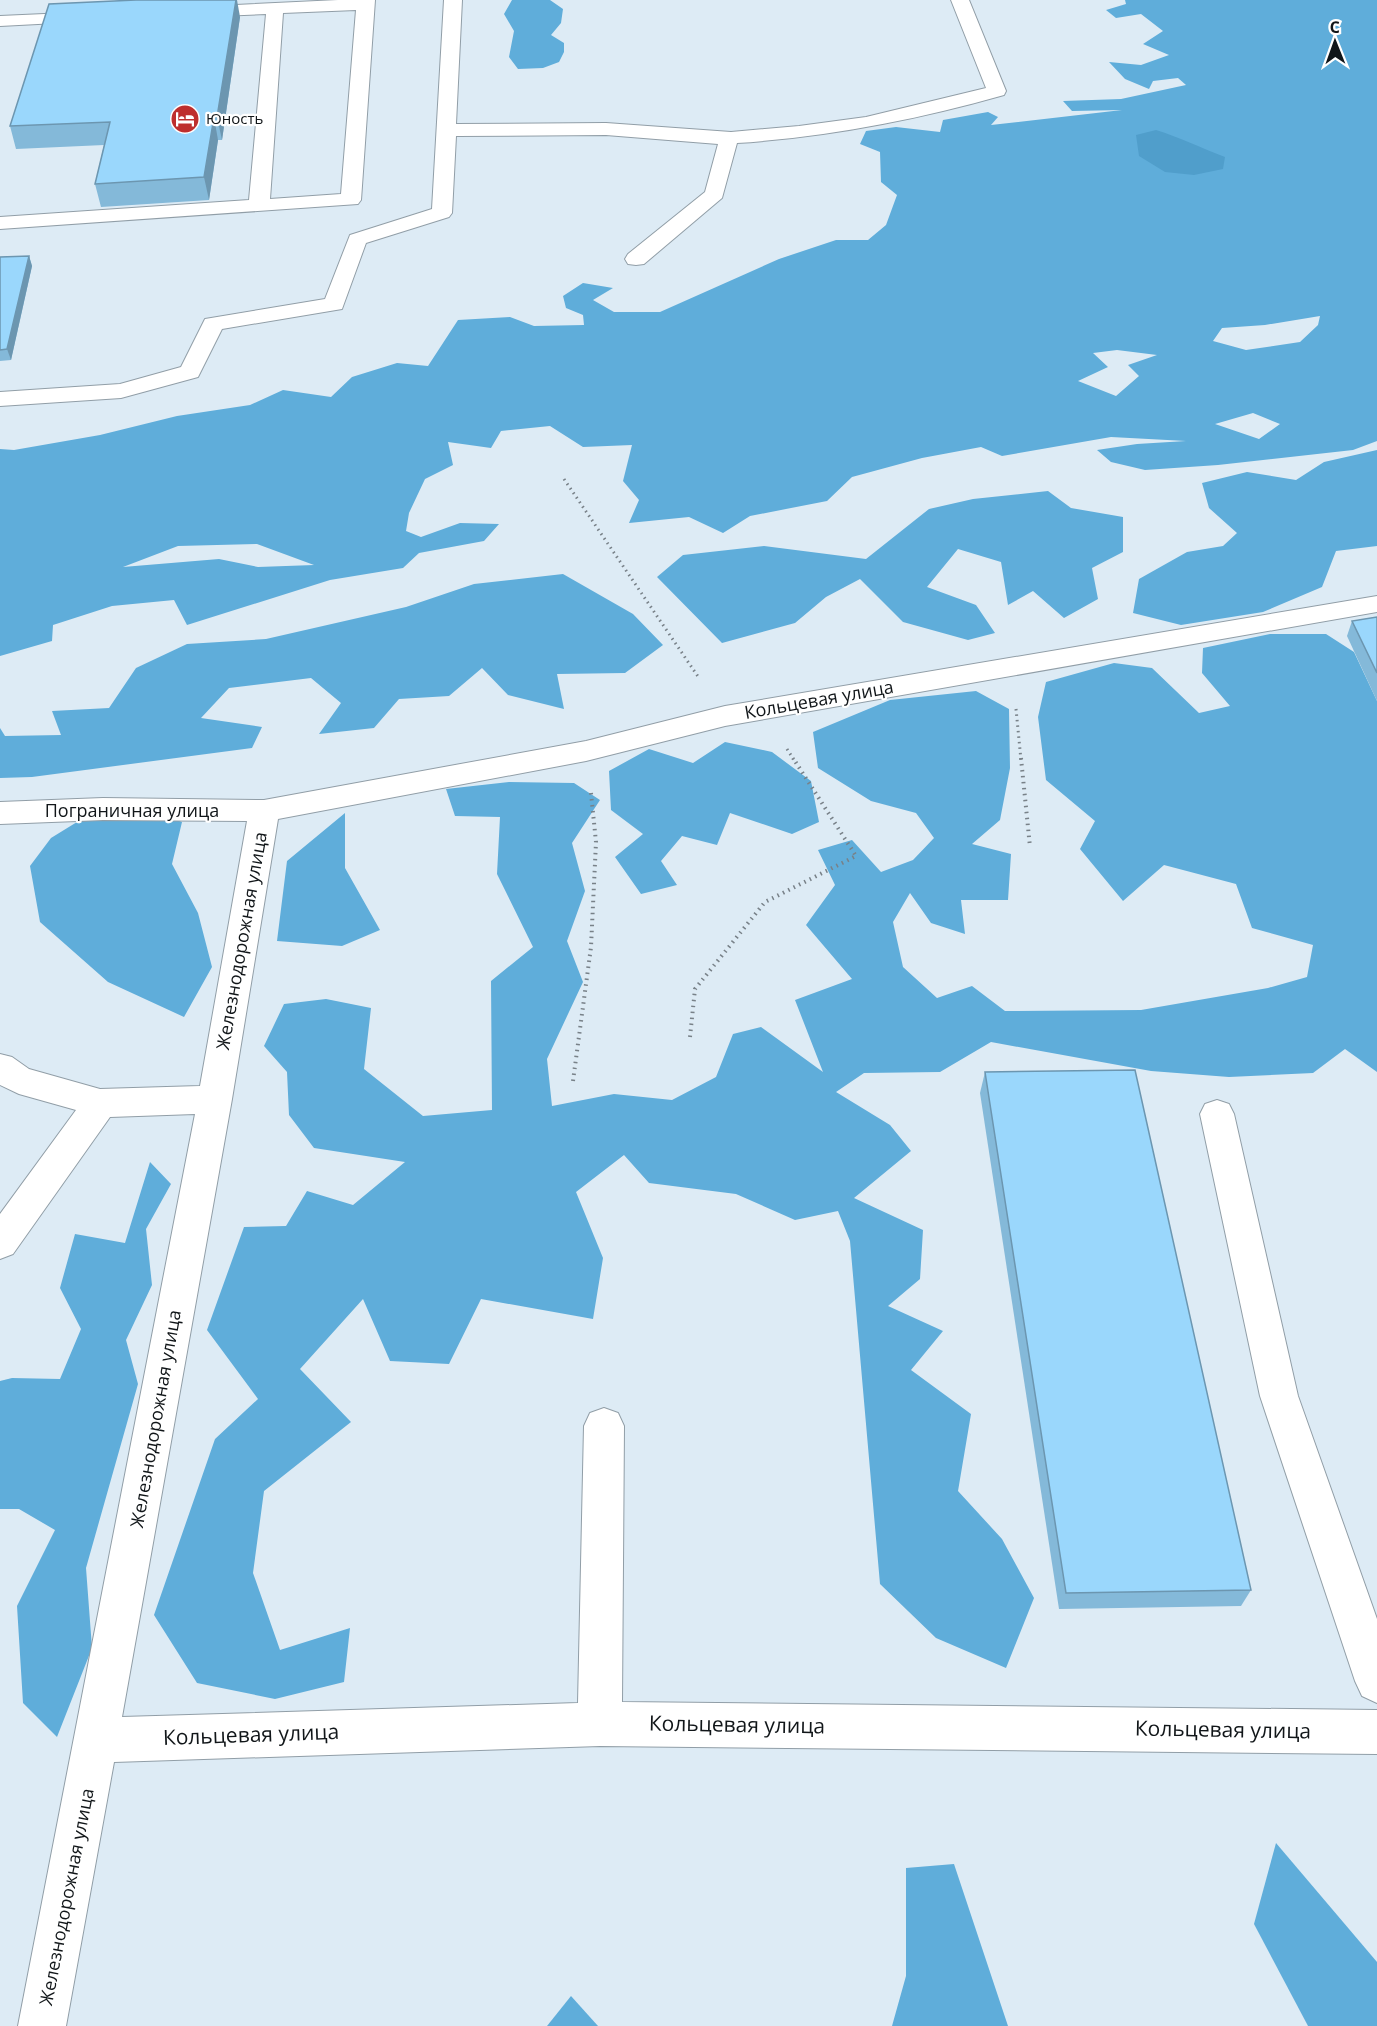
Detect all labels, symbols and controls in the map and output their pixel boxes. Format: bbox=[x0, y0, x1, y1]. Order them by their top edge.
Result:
north arrow bbox=[1305, 12, 1365, 72]
text: С bbox=[1329, 16, 1340, 38]
hotel icon: Юность bbox=[169, 103, 201, 135]
place label: Юность bbox=[206, 108, 263, 128]
street label: Кольцевая улица bbox=[742, 674, 895, 724]
street label: Пограничная улица bbox=[45, 798, 219, 822]
street label: Железнодорожная улица bbox=[210, 830, 272, 1052]
street label: Железнодорожная улица bbox=[124, 1308, 186, 1530]
street label: Кольцевая улица bbox=[649, 1708, 825, 1740]
street label: Кольцевая улица bbox=[1135, 1713, 1311, 1745]
street label: Кольцевая улица bbox=[162, 1717, 340, 1751]
street label: Железнодорожная улица bbox=[33, 1786, 99, 2008]

